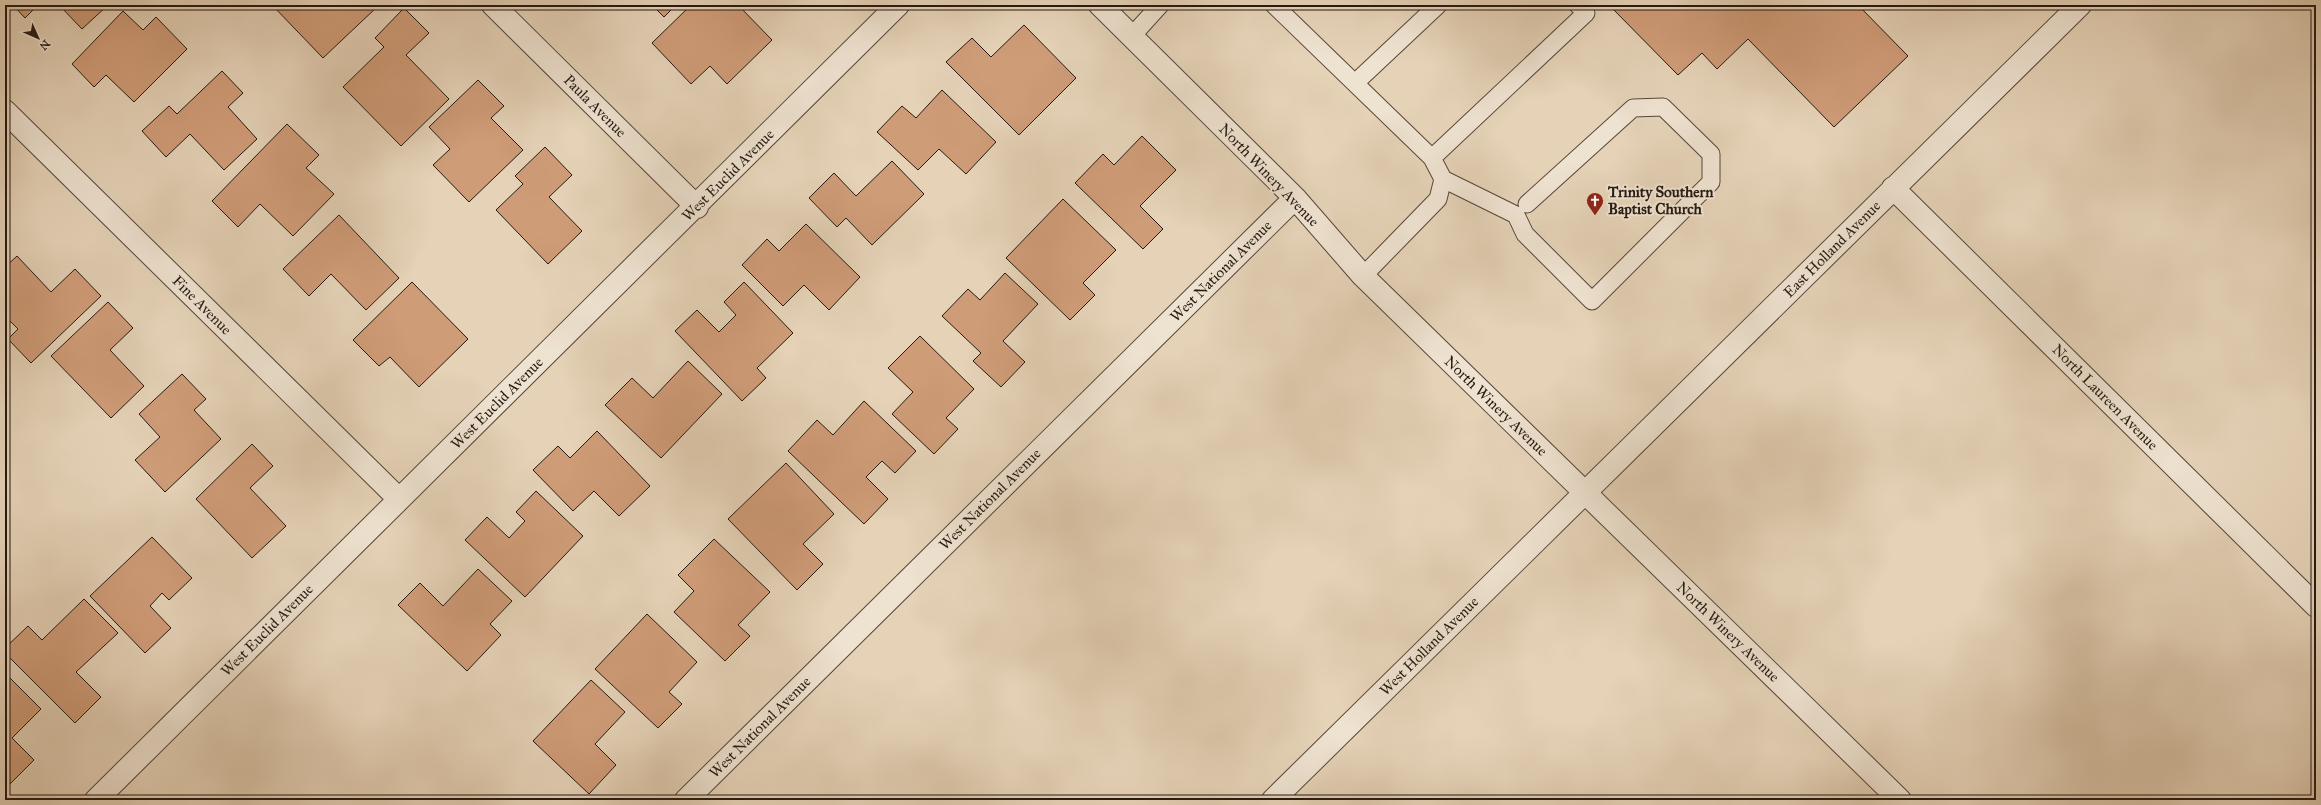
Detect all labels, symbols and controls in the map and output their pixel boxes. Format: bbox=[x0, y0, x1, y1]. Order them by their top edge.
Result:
north arrow bbox=[18, 18, 58, 58]
text: N bbox=[36, 37, 53, 53]
street label: Paula Avenue bbox=[560, 71, 630, 141]
street label: North Winery Avenue bbox=[1215, 120, 1323, 230]
street label: West Euclid Avenue bbox=[678, 125, 778, 225]
place label: Trinity Southern Baptist Church bbox=[1607, 183, 1714, 219]
church icon: Trinity Southern Baptist Church bbox=[1585, 191, 1605, 216]
street label: East Holland Avenue bbox=[1780, 197, 1884, 301]
street label: West National Avenue bbox=[1166, 216, 1276, 326]
street label: Fine Avenue bbox=[169, 272, 235, 338]
street label: North Laureen Avenue bbox=[2048, 340, 2162, 454]
street label: North Winery Avenue bbox=[1441, 352, 1551, 460]
street label: West Euclid Avenue bbox=[447, 353, 547, 453]
street label: West National Avenue bbox=[935, 444, 1045, 554]
street label: North Winery Avenue bbox=[1673, 578, 1783, 686]
street label: West Euclid Avenue bbox=[217, 580, 317, 680]
street label: West Holland Avenue bbox=[1376, 593, 1482, 699]
street label: West National Avenue bbox=[705, 672, 815, 782]

